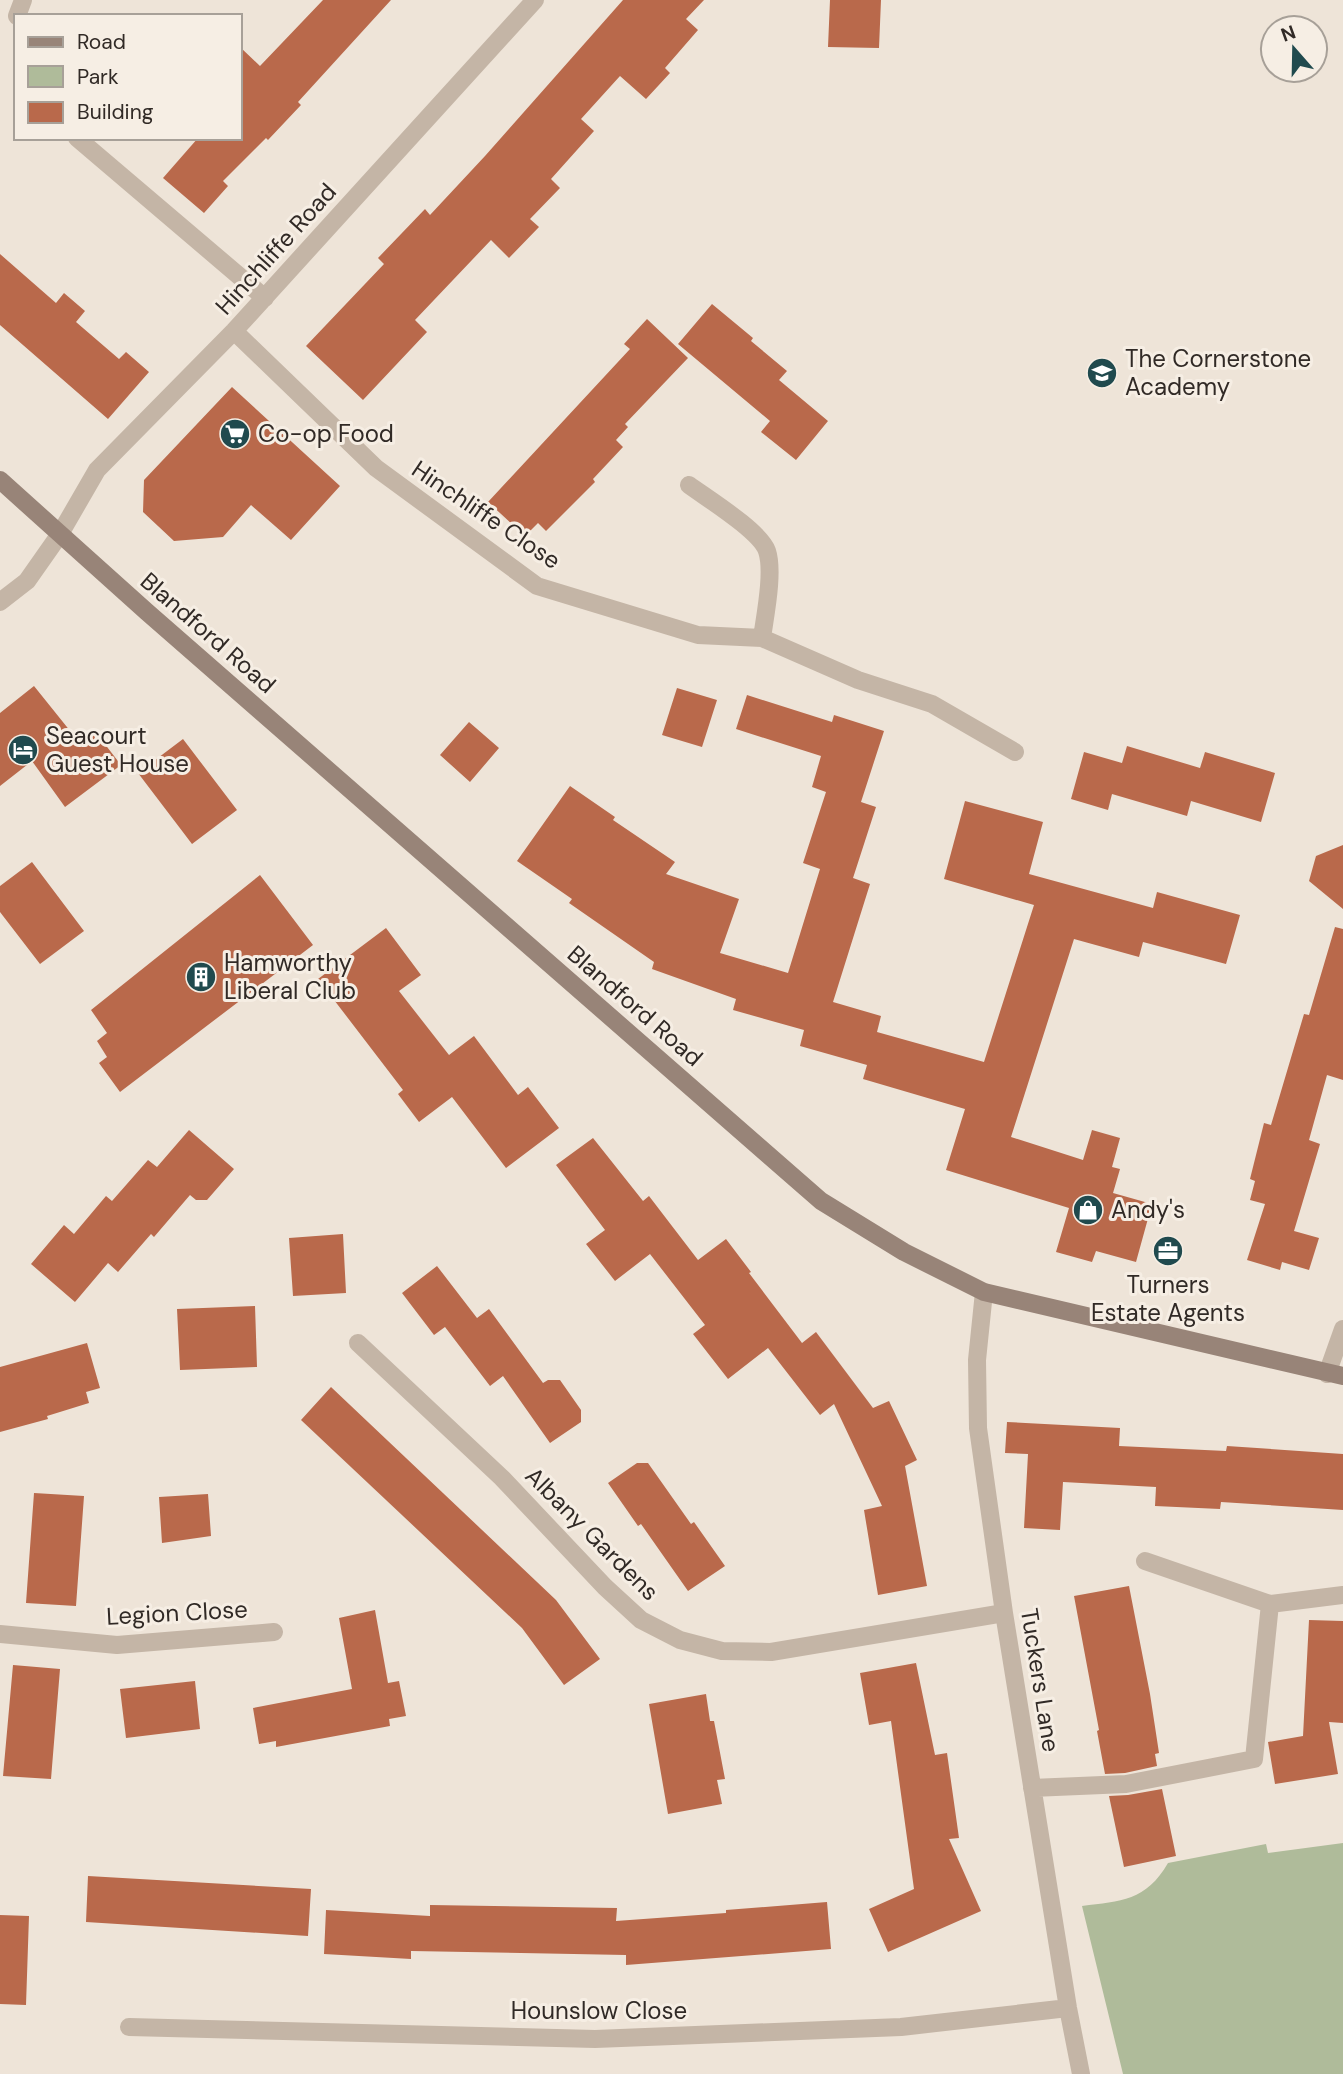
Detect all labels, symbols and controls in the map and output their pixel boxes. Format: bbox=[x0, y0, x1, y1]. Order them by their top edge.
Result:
legend bbox=[14, 14, 242, 140]
north arrow bbox=[1259, 14, 1329, 84]
text: N bbox=[1278, 19, 1299, 48]
text: Road bbox=[77, 28, 126, 56]
text: Park bbox=[77, 63, 119, 91]
text: Building bbox=[77, 98, 154, 126]
street label: Hinchliffe Road bbox=[208, 177, 343, 321]
place label: The Cornerstone Academy bbox=[1125, 343, 1311, 402]
school or university icon: The Cornerstone Academy bbox=[1085, 356, 1119, 390]
supermarket icon: Co-op Food bbox=[218, 417, 252, 451]
place label: Co-op Food bbox=[258, 418, 394, 449]
street label: Hinchliffe Close bbox=[406, 453, 567, 576]
street label: Blandford Road bbox=[134, 565, 282, 700]
place label: Seacourt Guest House bbox=[46, 720, 189, 779]
hotel icon: Seacourt Guest House bbox=[6, 733, 40, 767]
street label: Blandford Road bbox=[561, 938, 709, 1073]
place label: Hamworthy Liberal Club bbox=[224, 947, 356, 1006]
building icon: Hamworthy Liberal Club bbox=[184, 960, 218, 994]
shop icon: Andy's bbox=[1071, 1193, 1105, 1227]
place label: Andy's bbox=[1111, 1194, 1185, 1225]
office icon: Turners Estate Agents bbox=[1151, 1234, 1185, 1268]
place label: Turners Estate Agents bbox=[1091, 1269, 1245, 1328]
street label: Albany Gardens bbox=[519, 1460, 666, 1607]
street label: Legion Close bbox=[105, 1593, 249, 1632]
street label: Tuckers Lane bbox=[1014, 1606, 1067, 1754]
street label: Hounslow Close bbox=[511, 1995, 687, 2026]

